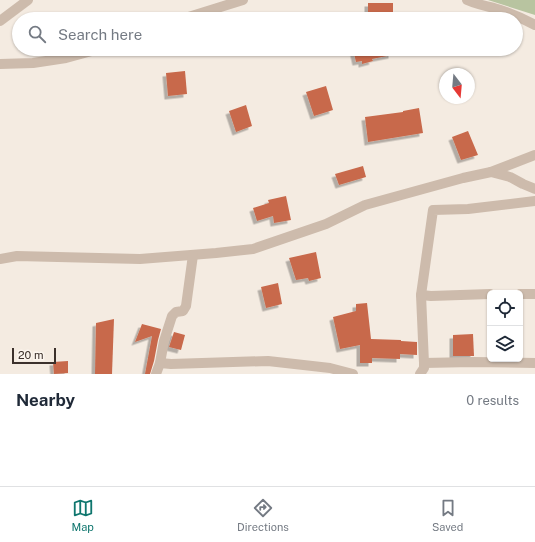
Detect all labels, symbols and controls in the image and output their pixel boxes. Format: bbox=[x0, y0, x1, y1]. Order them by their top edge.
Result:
search box bbox=[12, 12, 523, 56]
icon: search bbox=[26, 23, 48, 45]
text: Search here bbox=[58, 26, 142, 43]
north arrow bbox=[439, 68, 475, 104]
map controls bbox=[487, 290, 523, 362]
button: locate bbox=[487, 290, 523, 326]
button: layers bbox=[487, 326, 523, 362]
scale bar bbox=[12, 346, 56, 365]
text: 20 m bbox=[18, 349, 43, 361]
text: Nearby bbox=[16, 390, 75, 410]
text: 0 results bbox=[466, 393, 519, 408]
tab: Map bbox=[72, 497, 94, 533]
tab: Directions bbox=[237, 497, 289, 533]
tab: Saved bbox=[432, 497, 463, 533]

